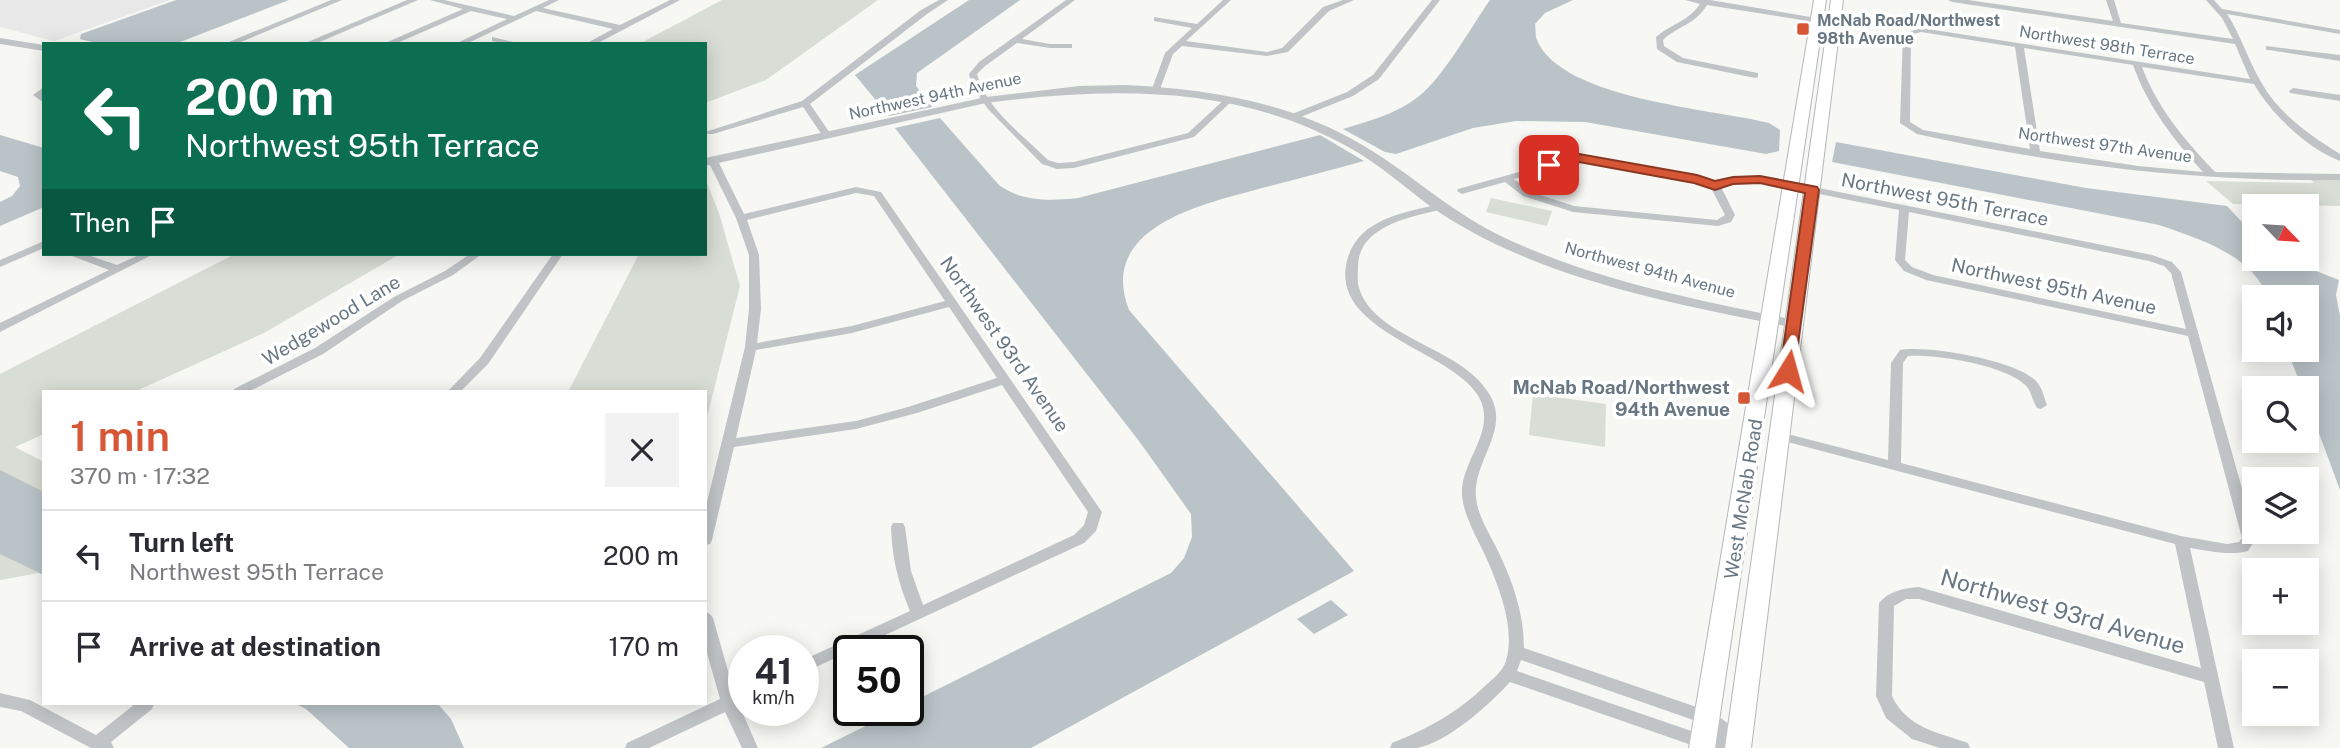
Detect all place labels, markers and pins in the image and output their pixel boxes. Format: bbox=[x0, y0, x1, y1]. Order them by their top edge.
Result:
place label: McNab Road/Northwest 98th Avenue bbox=[1817, 11, 2001, 48]
marker: McNab Road/Northwest 98th Avenue bbox=[1795, 21, 1811, 37]
pin bbox=[1519, 135, 1579, 195]
place label: McNab Road/Northwest 94th Avenue bbox=[1512, 376, 1730, 420]
marker: McNab Road/Northwest 94th Avenue bbox=[1736, 390, 1752, 406]

